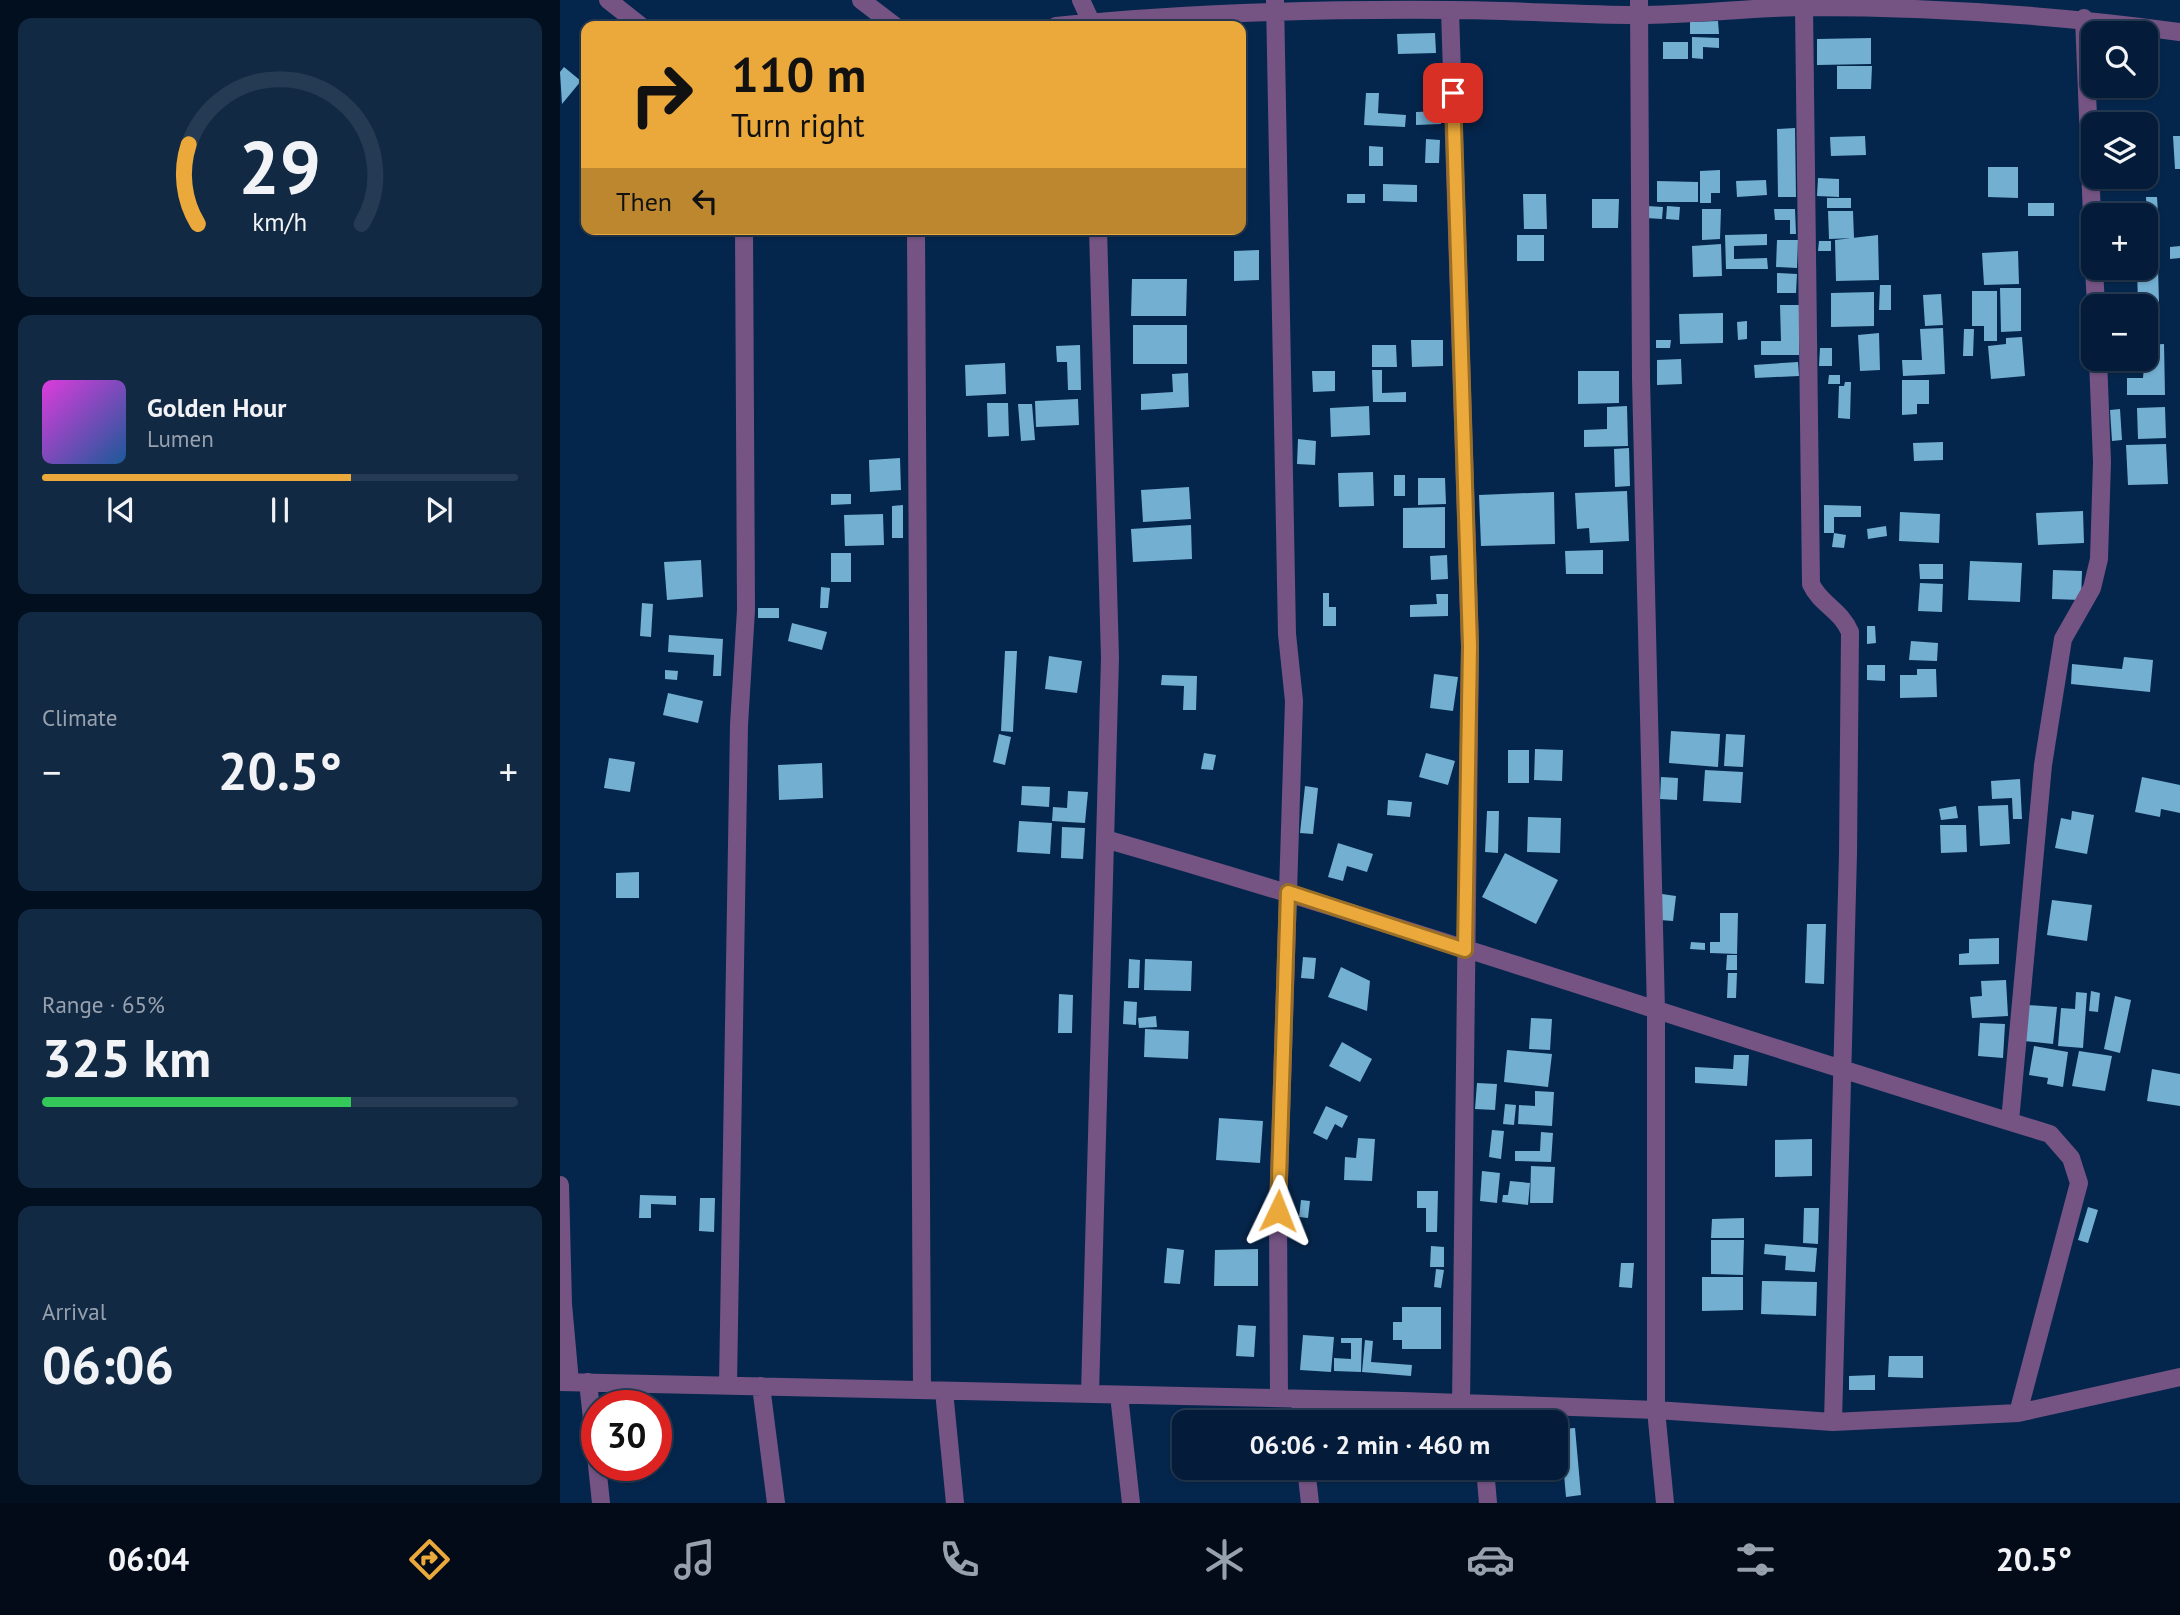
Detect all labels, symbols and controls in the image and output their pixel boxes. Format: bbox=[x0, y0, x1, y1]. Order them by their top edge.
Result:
map controls bbox=[2081, 21, 2158, 371]
button: search bbox=[2081, 21, 2158, 98]
text: 110 m bbox=[731, 42, 866, 106]
icon: right bbox=[616, 49, 707, 140]
pin bbox=[1423, 63, 1483, 123]
icon: arrive bbox=[1434, 74, 1472, 112]
text: Turn right bbox=[731, 104, 865, 146]
button: layers bbox=[2081, 112, 2158, 189]
text: 29 bbox=[239, 120, 321, 214]
icon: left bbox=[686, 182, 724, 220]
text: Then bbox=[616, 185, 672, 218]
button: + bbox=[2081, 203, 2158, 280]
text: km/h bbox=[253, 205, 307, 237]
button: − bbox=[2081, 294, 2158, 371]
text: Golden Hour bbox=[147, 391, 286, 424]
text: Lumen bbox=[147, 424, 214, 453]
icon: previous bbox=[102, 491, 140, 529]
icon: pause bbox=[261, 491, 299, 529]
icon: next bbox=[420, 491, 458, 529]
text: Climate bbox=[42, 703, 117, 732]
text: 20.5° bbox=[218, 737, 342, 804]
text: − bbox=[42, 747, 61, 796]
text: + bbox=[499, 747, 518, 796]
text: Range · 65% bbox=[42, 990, 165, 1019]
text: 325 km bbox=[42, 1024, 211, 1091]
position arrow bbox=[1241, 1174, 1315, 1248]
text: Arrival bbox=[42, 1297, 106, 1326]
text: 06:06 bbox=[42, 1331, 174, 1398]
speed limit sign: 30 bbox=[581, 1390, 672, 1481]
text: 06:06 · 2 min · 460 m bbox=[1250, 1428, 1490, 1461]
icon: directions bbox=[405, 1535, 454, 1584]
icon: music bbox=[670, 1535, 719, 1584]
icon: phone bbox=[935, 1535, 984, 1584]
icon: climate bbox=[1200, 1535, 1249, 1584]
icon: car bbox=[1466, 1535, 1515, 1584]
icon: filters bbox=[1731, 1535, 1780, 1584]
text: 06:04 bbox=[108, 1538, 189, 1580]
text: 20.5° bbox=[1996, 1538, 2072, 1580]

